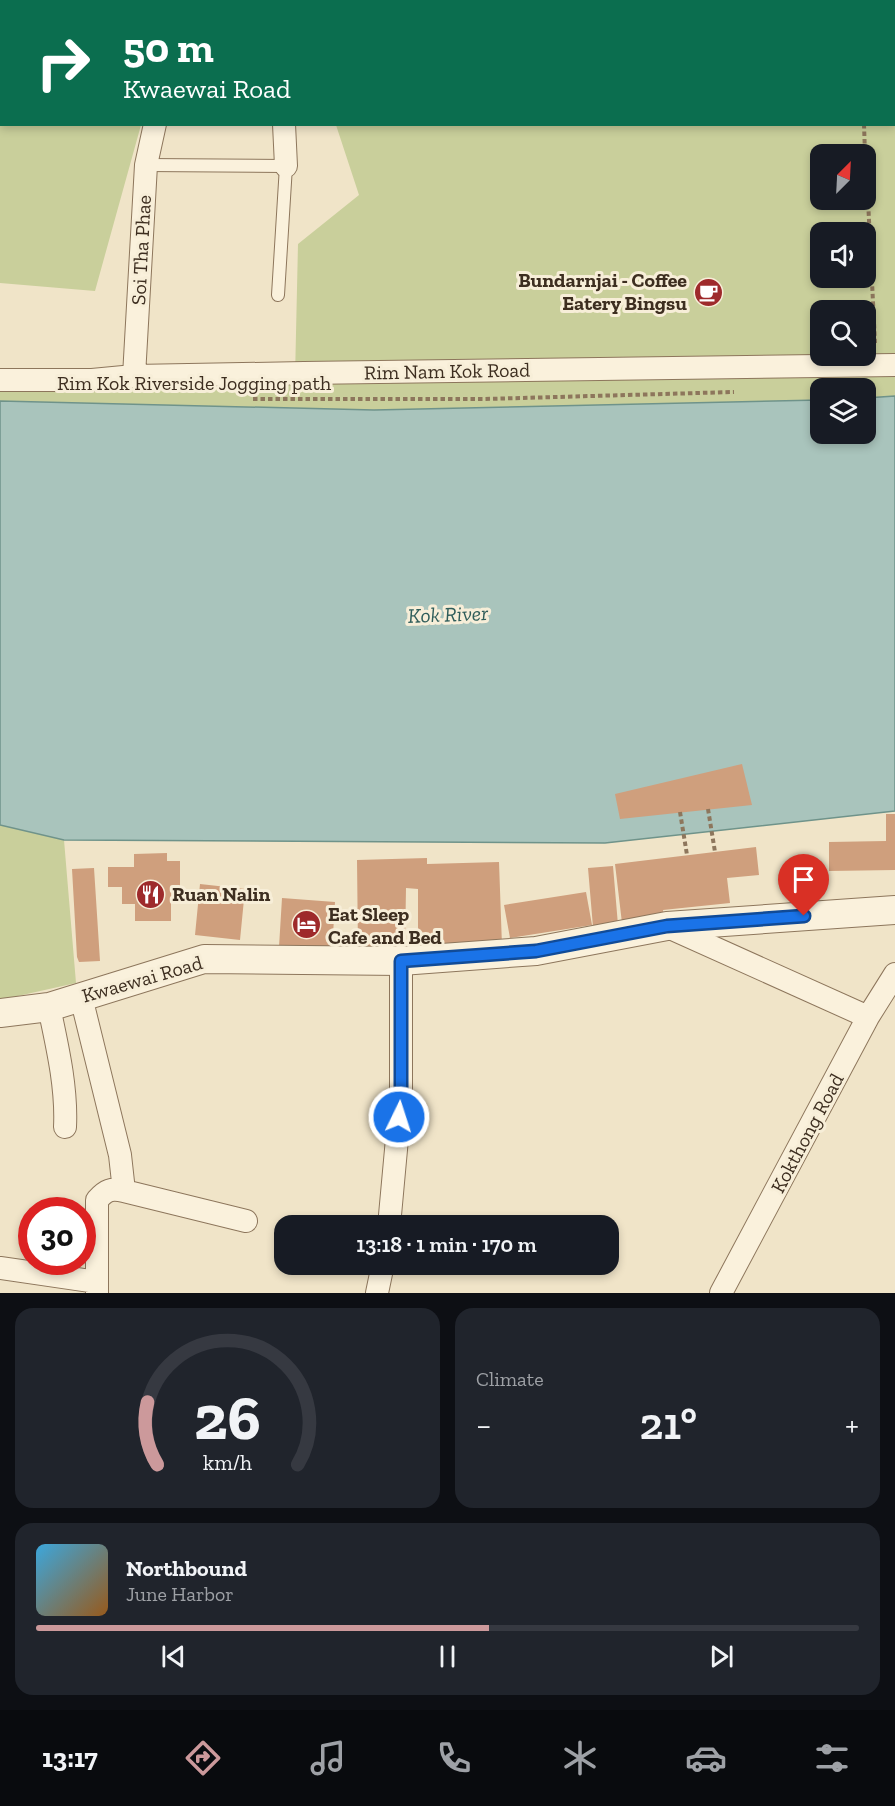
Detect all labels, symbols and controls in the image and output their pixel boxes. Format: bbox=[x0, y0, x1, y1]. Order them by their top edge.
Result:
text: 50 m bbox=[123, 22, 214, 73]
icon: right bbox=[24, 24, 102, 102]
text: Kwaewai Road bbox=[123, 73, 291, 105]
north arrow bbox=[810, 144, 876, 210]
map controls bbox=[810, 144, 876, 444]
street label: Soi Tha Phae bbox=[126, 194, 156, 306]
button: sound bbox=[810, 222, 876, 288]
place label: Bundarnjai - Coffee Eatery Bingsu bbox=[518, 268, 687, 315]
cafe icon: Bundarnjai - Coffee Eatery Bingsu bbox=[692, 276, 724, 308]
button: search bbox=[810, 300, 876, 366]
street label: Rim Nam Kok Road bbox=[364, 358, 530, 384]
street label: Rim Kok Riverside Jogging path bbox=[57, 371, 332, 395]
button: layers bbox=[810, 378, 876, 444]
water label: Kok River bbox=[407, 600, 489, 628]
pin bbox=[778, 854, 829, 916]
icon: arrive bbox=[787, 863, 820, 896]
restaurant icon: Ruan Nalin bbox=[135, 878, 167, 910]
place label: Ruan Nalin bbox=[172, 882, 271, 906]
place label: Eat Sleep Cafe and Bed bbox=[328, 902, 442, 949]
hotel icon: Eat Sleep Cafe and Bed bbox=[291, 909, 323, 941]
street label: Kwaewai Road bbox=[79, 950, 205, 1008]
street label: Kokthong Road bbox=[765, 1069, 849, 1197]
position arrow bbox=[367, 1085, 431, 1149]
speed limit sign: 30 bbox=[18, 1197, 96, 1275]
text: 13:18 · 1 min · 170 m bbox=[356, 1231, 537, 1258]
text: Climate bbox=[476, 1367, 544, 1391]
text: 26 bbox=[194, 1380, 261, 1455]
text: 21° bbox=[639, 1397, 697, 1451]
text: − bbox=[476, 1405, 491, 1444]
text: + bbox=[845, 1405, 859, 1444]
text: km/h bbox=[203, 1450, 252, 1475]
text: Northbound bbox=[126, 1555, 247, 1582]
text: June Harbor bbox=[126, 1582, 234, 1606]
icon: previous bbox=[157, 1640, 190, 1673]
icon: pause bbox=[431, 1640, 464, 1673]
icon: next bbox=[705, 1640, 738, 1673]
icon: directions bbox=[182, 1737, 224, 1779]
icon: music bbox=[307, 1737, 349, 1779]
icon: phone bbox=[433, 1737, 475, 1779]
icon: climate bbox=[559, 1737, 601, 1779]
icon: car bbox=[685, 1737, 727, 1779]
icon: filters bbox=[811, 1737, 853, 1779]
text: 13:17 bbox=[42, 1742, 98, 1774]

